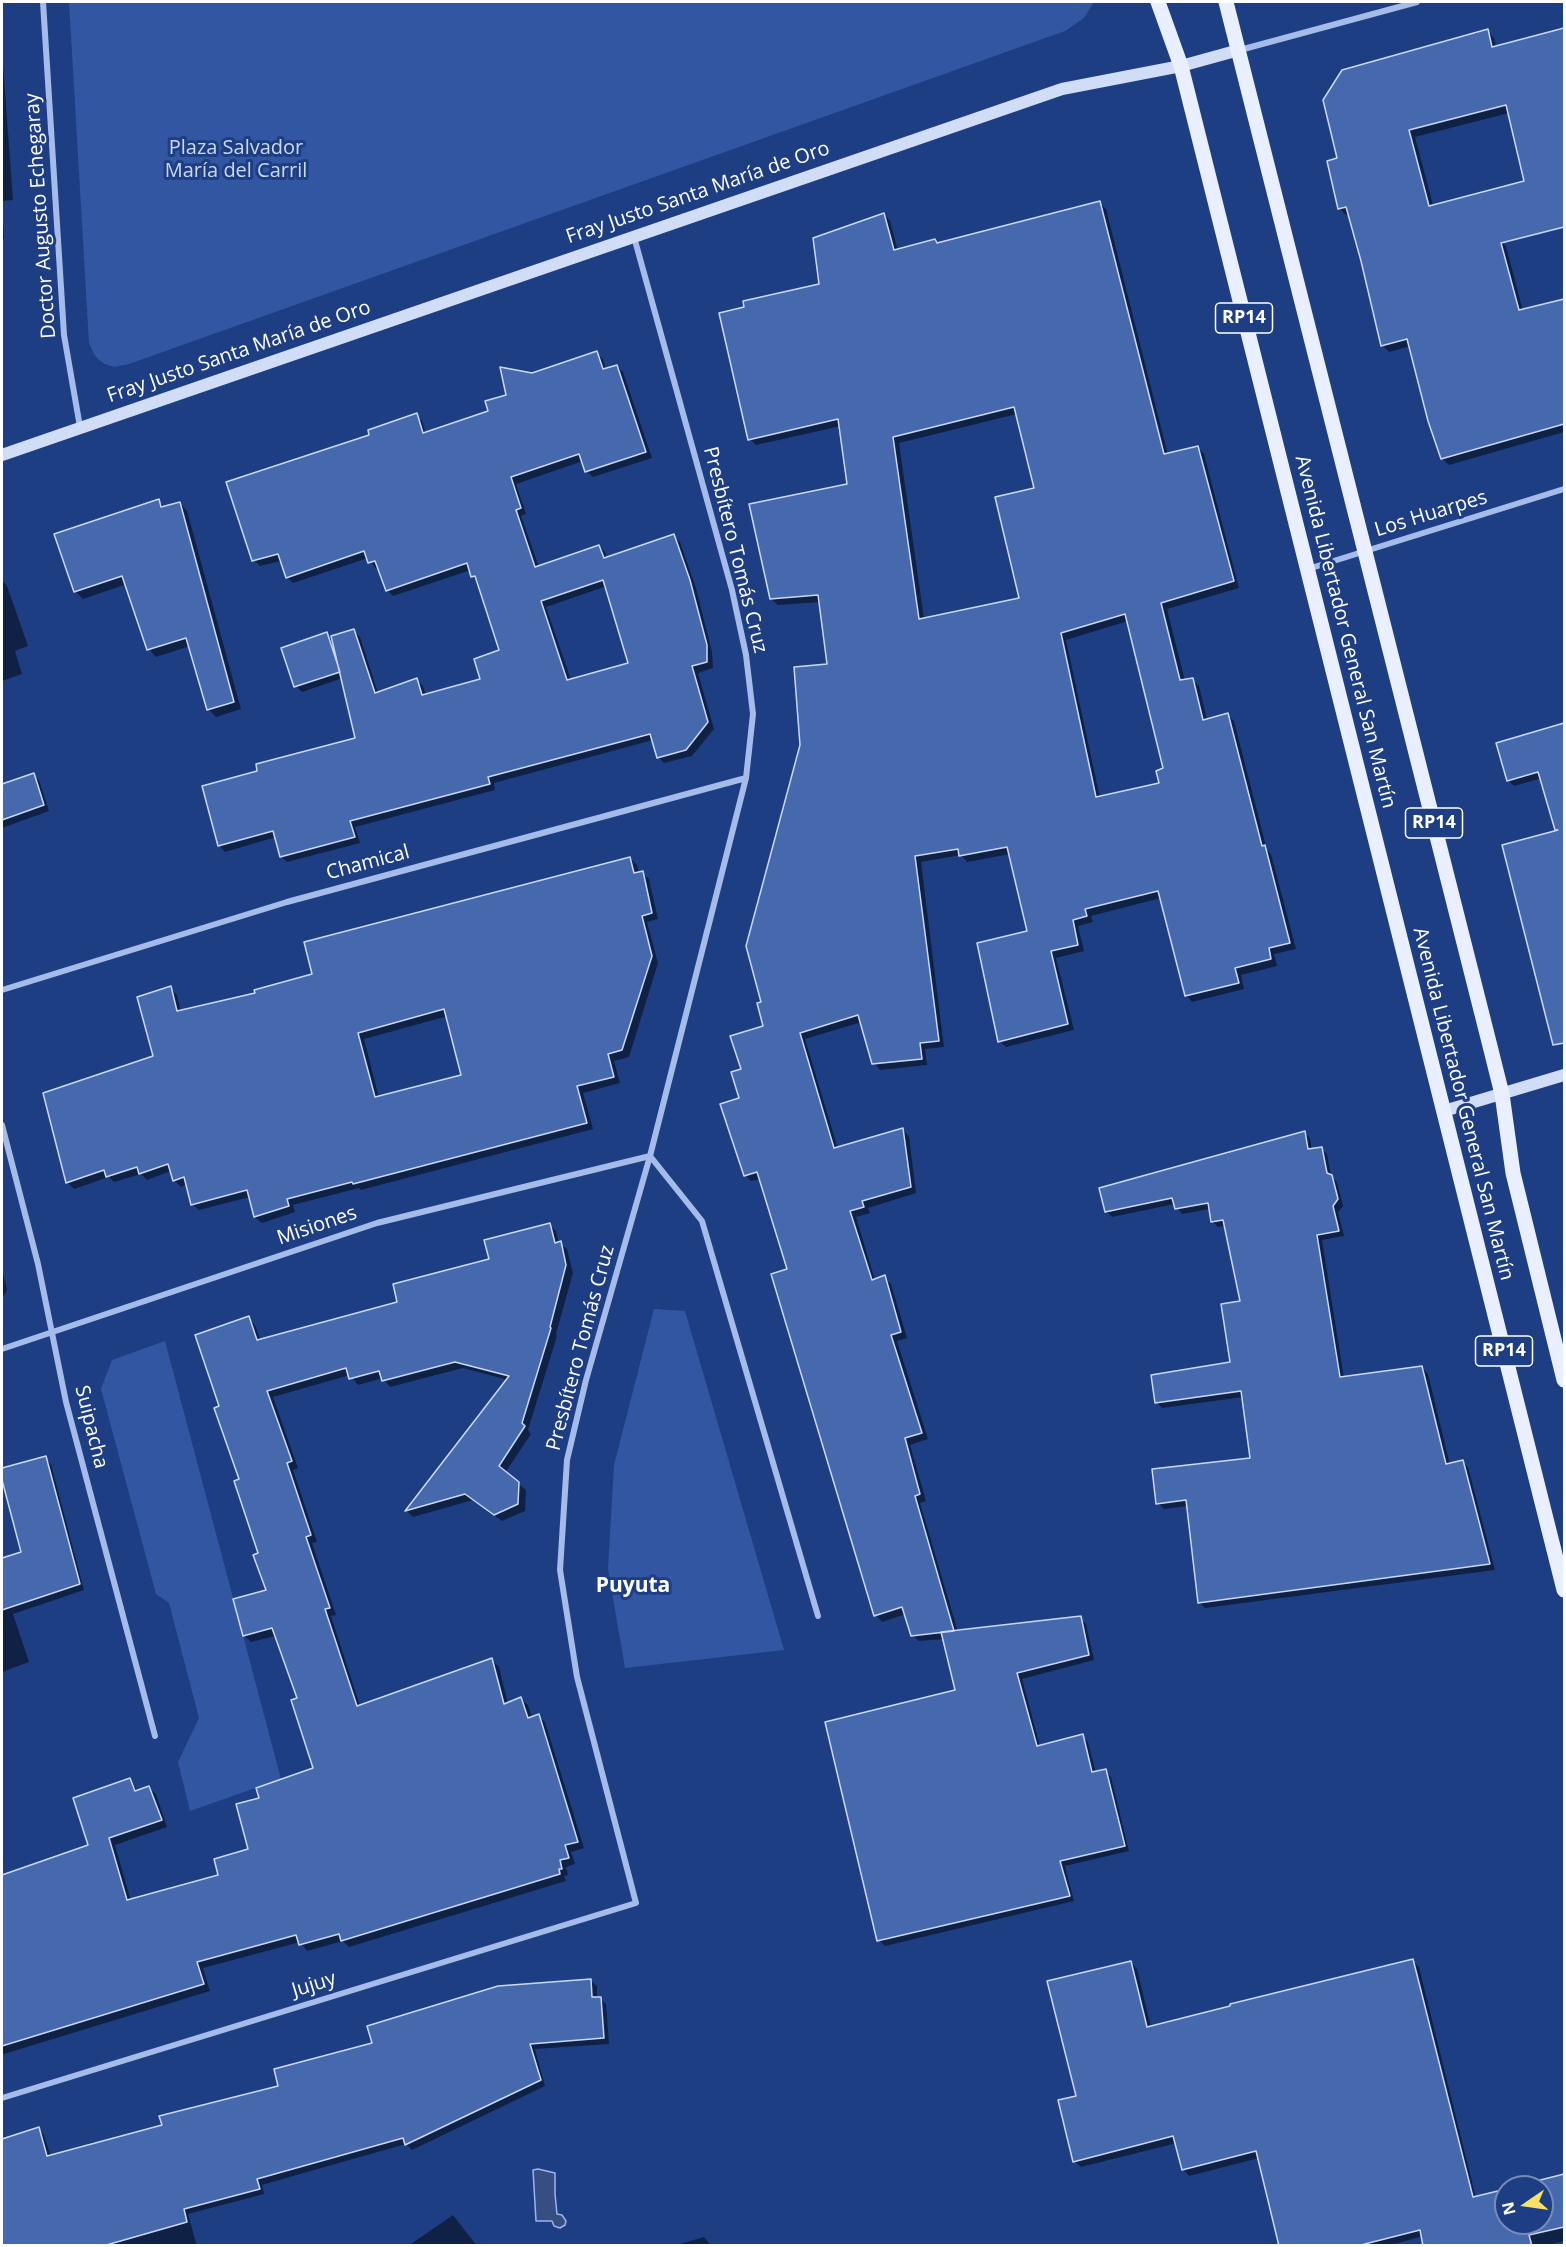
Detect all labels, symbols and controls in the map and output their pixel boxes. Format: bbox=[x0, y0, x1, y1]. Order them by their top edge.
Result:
street label: Doctor Augusto Echegaray bbox=[20, 92, 62, 340]
park label: Plaza Salvador María del Carril bbox=[165, 136, 307, 183]
street label: Fray Justo Santa María de Oro bbox=[563, 137, 833, 249]
street label: Fray Justo Santa María de Oro bbox=[104, 296, 374, 408]
road number: RP14 bbox=[1216, 303, 1272, 333]
street label: Presbítero Tomás Cruz bbox=[698, 444, 772, 656]
street label: Avenida Libertador General San Martín bbox=[1289, 453, 1401, 811]
street label: Los Huarpes bbox=[1372, 485, 1490, 543]
road number: RP14 bbox=[1406, 808, 1462, 838]
street label: Chamical bbox=[324, 840, 412, 886]
street label: Avenida Libertador General San Martín bbox=[1407, 925, 1519, 1283]
street label: Misiones bbox=[274, 1201, 360, 1251]
street label: Presbítero Tomás Cruz bbox=[542, 1243, 620, 1453]
road number: RP14 bbox=[1476, 1336, 1532, 1366]
street label: Suipacha bbox=[69, 1383, 113, 1471]
district label: Puyuta bbox=[596, 1573, 670, 1599]
street label: Jujuy bbox=[289, 1967, 339, 2003]
north arrow bbox=[1494, 2175, 1554, 2235]
text: N bbox=[1496, 2200, 1521, 2217]

